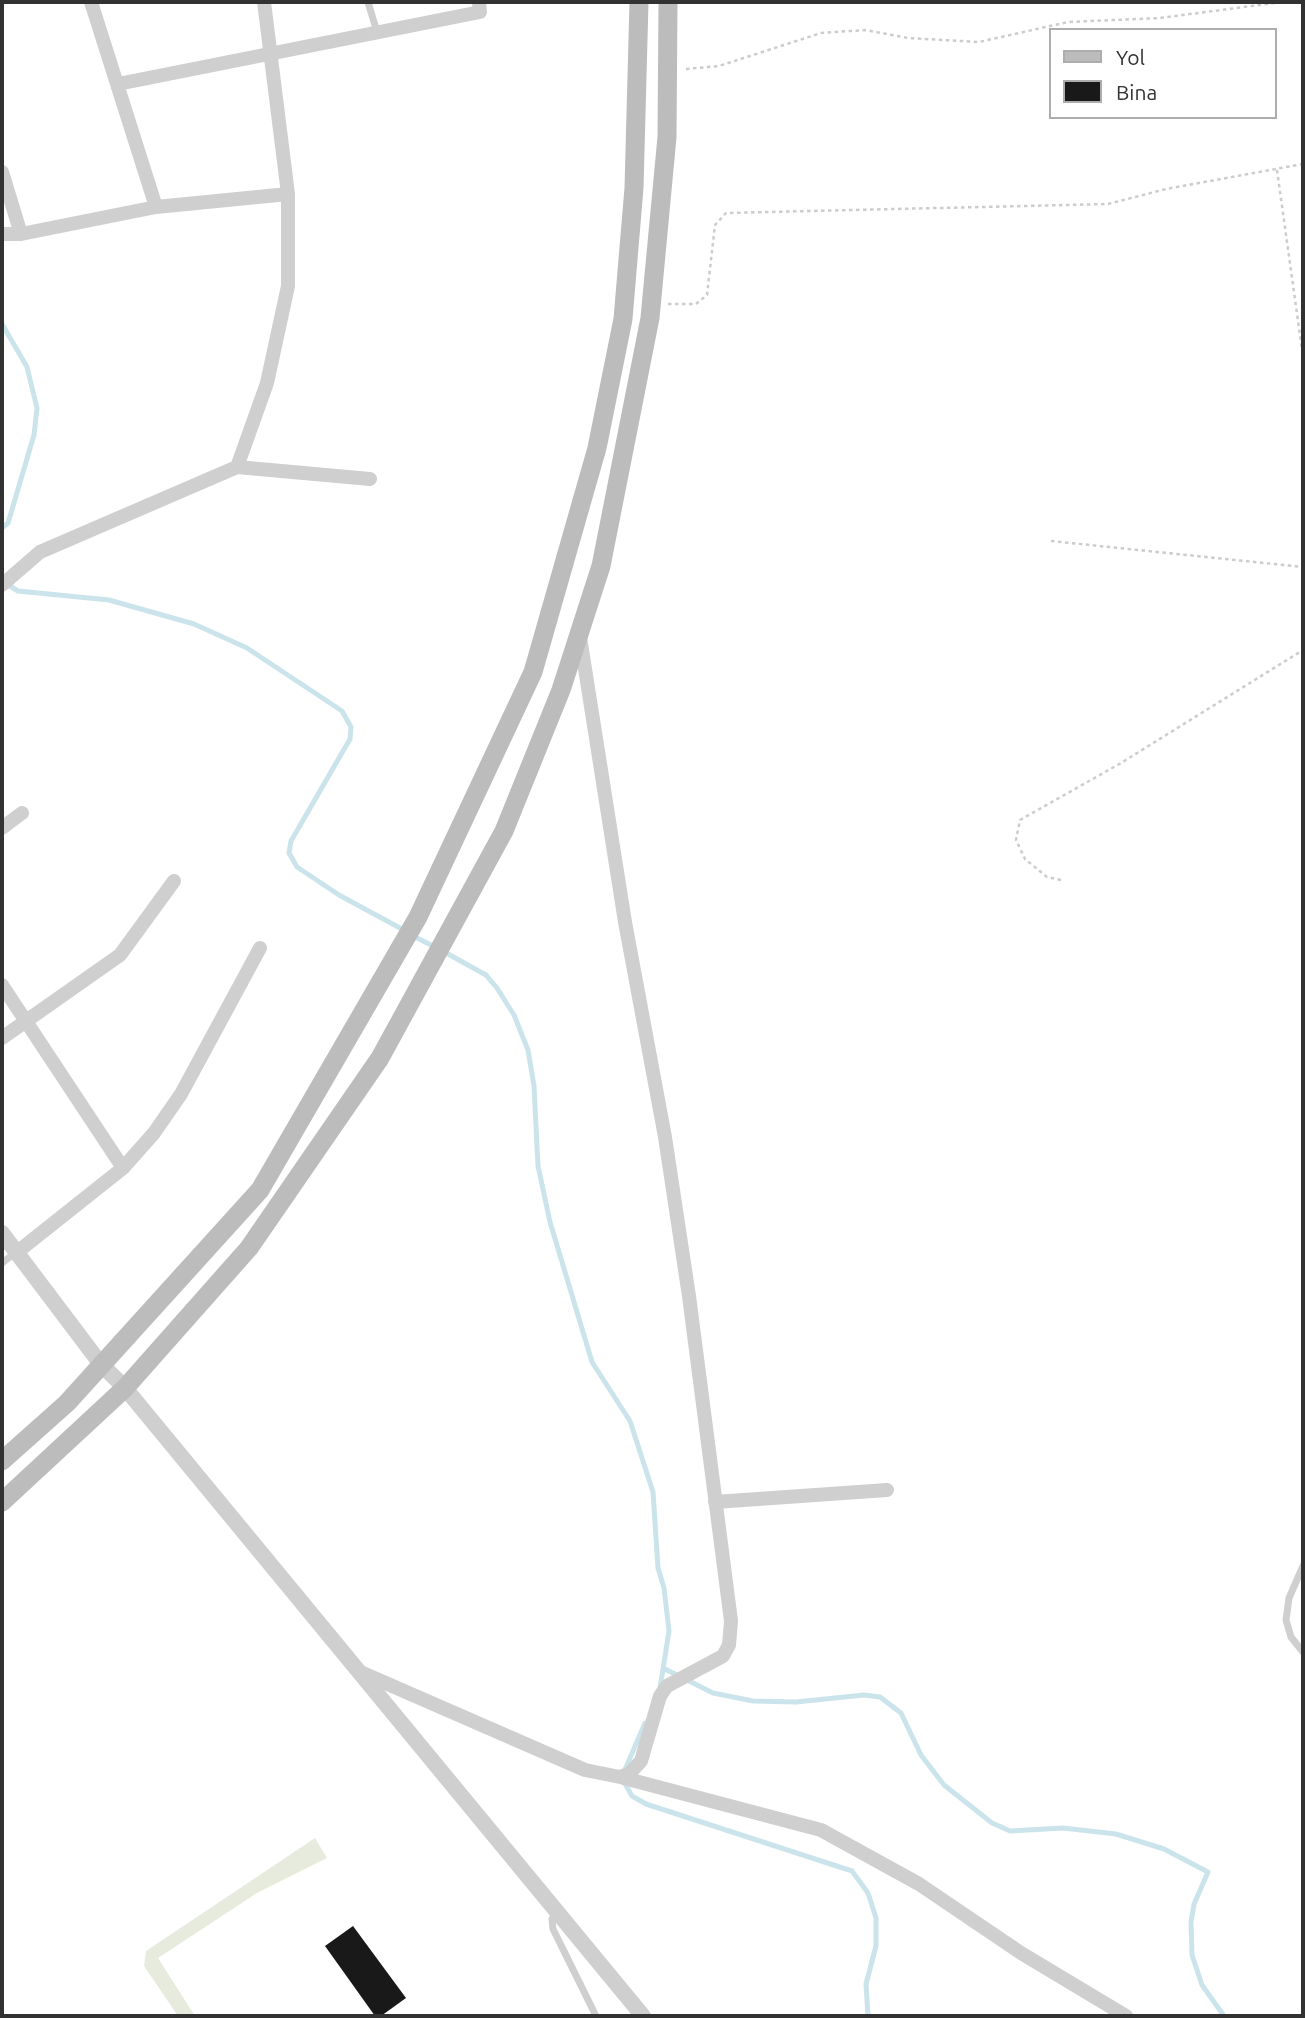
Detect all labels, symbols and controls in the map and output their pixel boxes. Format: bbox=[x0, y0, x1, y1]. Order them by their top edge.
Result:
legend bbox=[1050, 28, 1277, 119]
text: Yol bbox=[1116, 45, 1145, 69]
text: Bina bbox=[1116, 80, 1157, 104]

